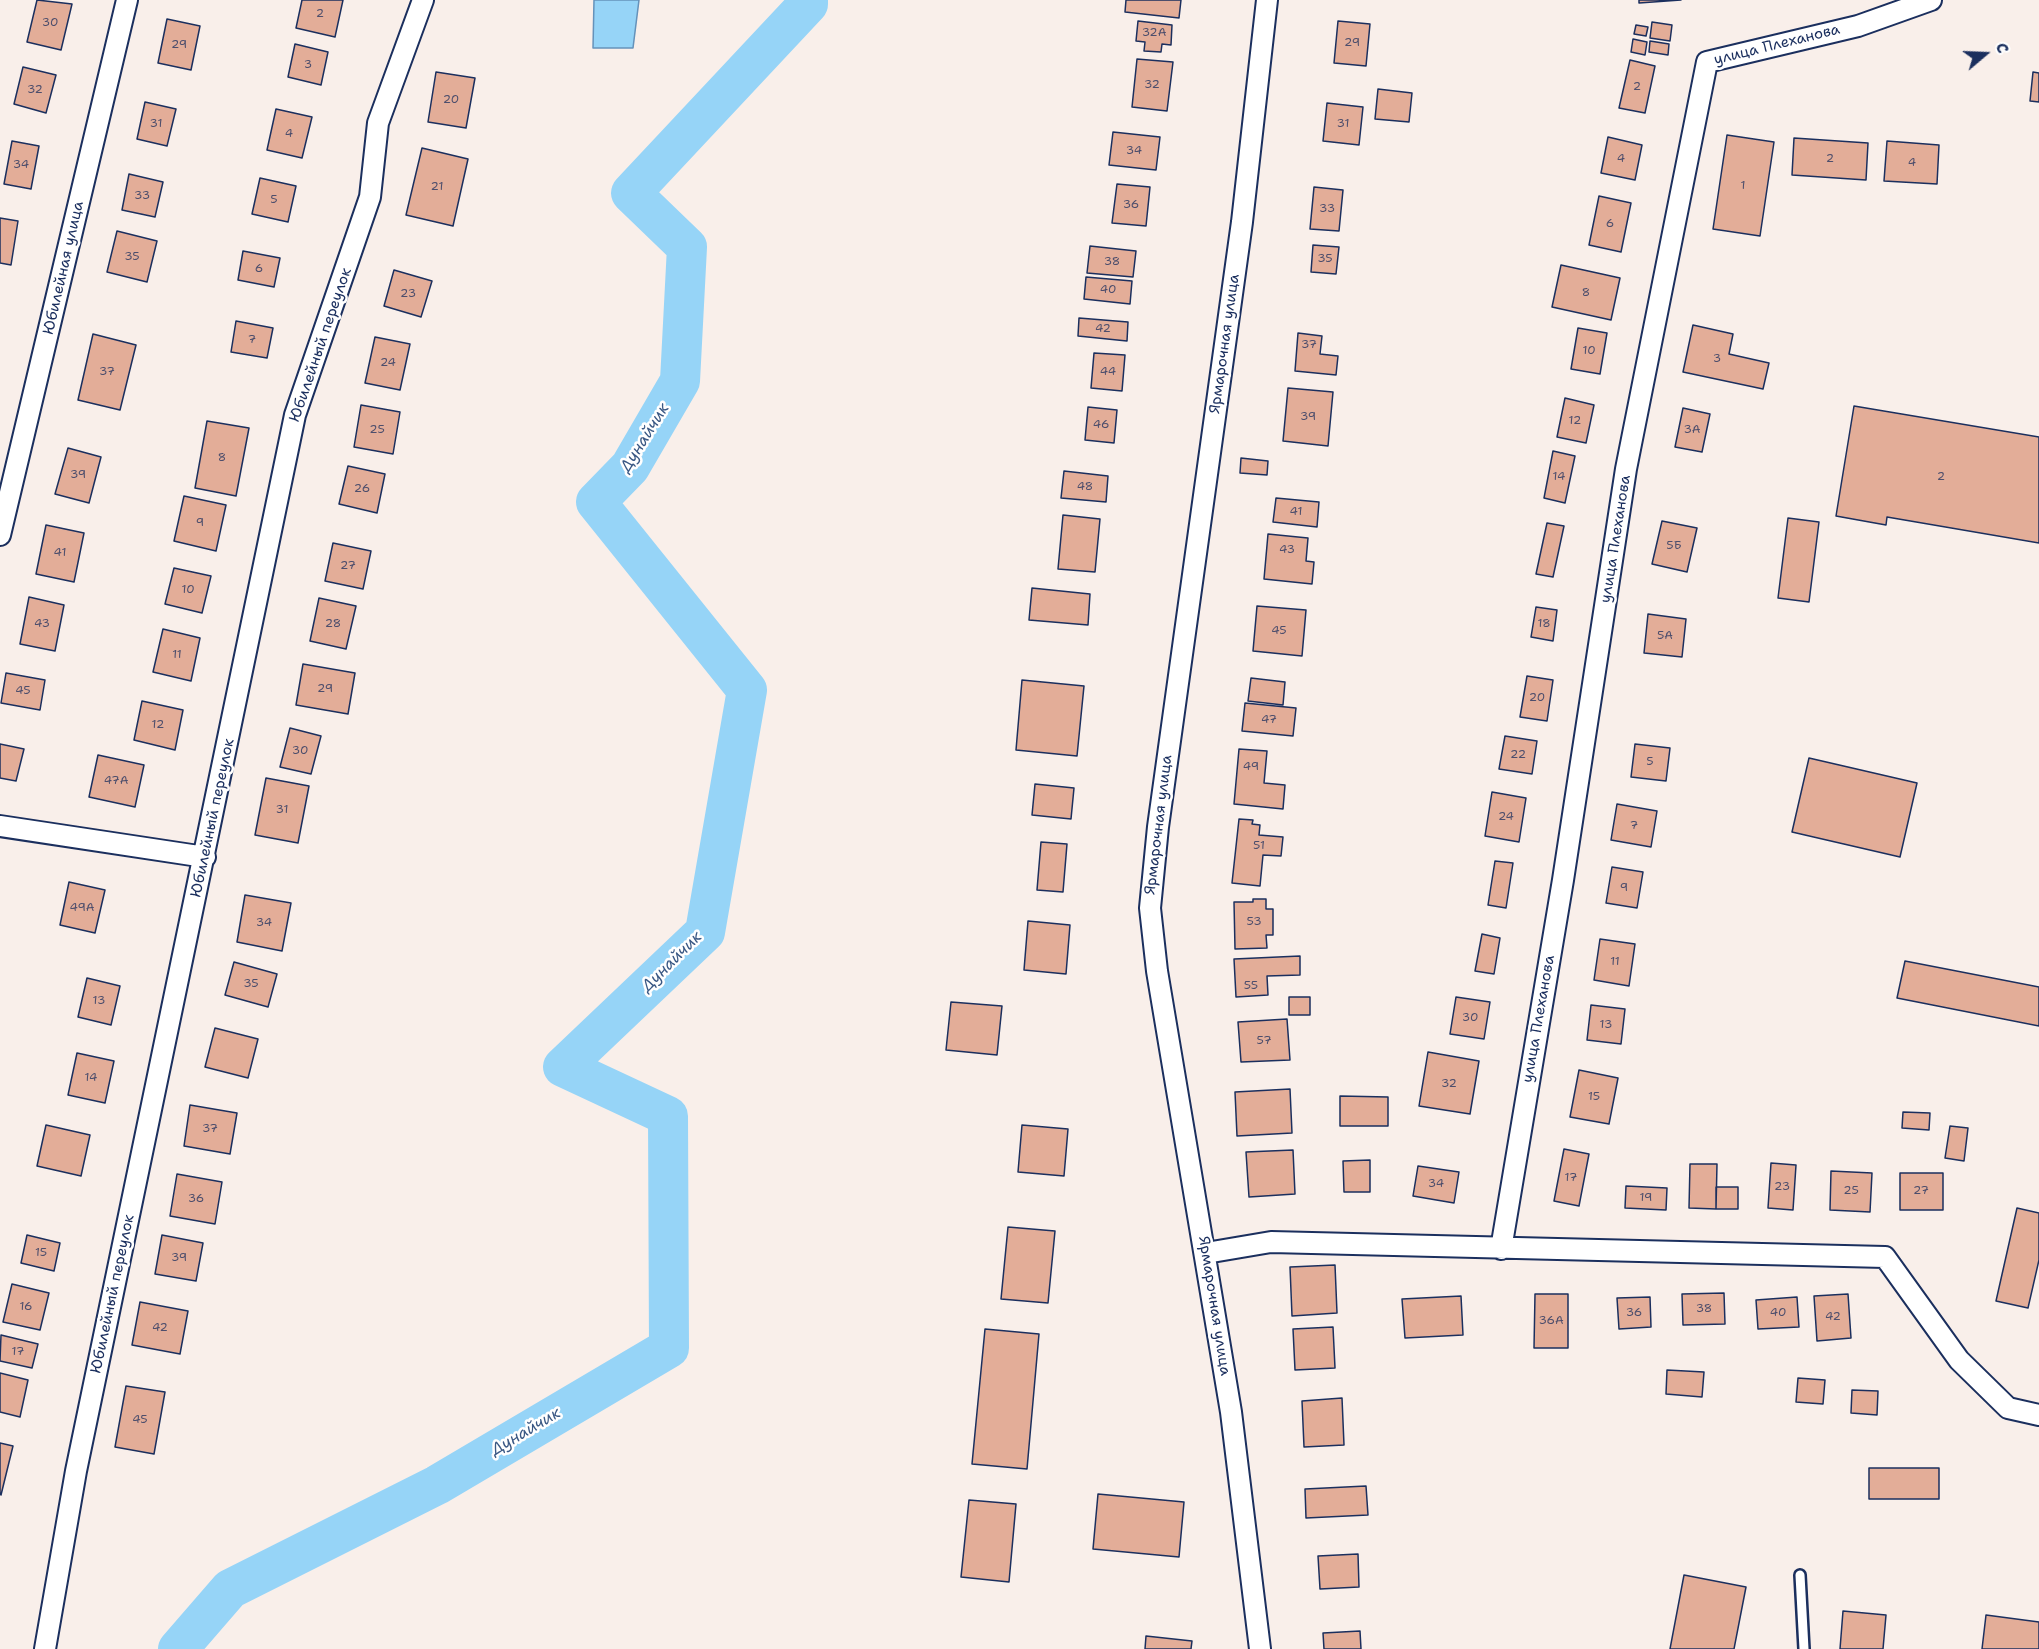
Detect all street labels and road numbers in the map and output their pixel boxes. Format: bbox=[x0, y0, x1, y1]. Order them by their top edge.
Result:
street label: улица Плеханова bbox=[1712, 21, 1842, 69]
street label: Юбилейная улица bbox=[40, 200, 88, 336]
street label: Юбилейный переулок bbox=[286, 266, 356, 424]
street label: Ярмарочная улица bbox=[1206, 273, 1244, 415]
street label: улица Плеханова bbox=[1597, 474, 1635, 604]
street label: Юбилейный переулок bbox=[187, 737, 239, 899]
street label: Ярмарочная улица bbox=[1141, 754, 1177, 896]
street label: улица Плеханова bbox=[1519, 954, 1559, 1084]
street label: Юбилейный переулок bbox=[87, 1213, 139, 1375]
street label: Ярмарочная улица bbox=[1194, 1235, 1234, 1377]

